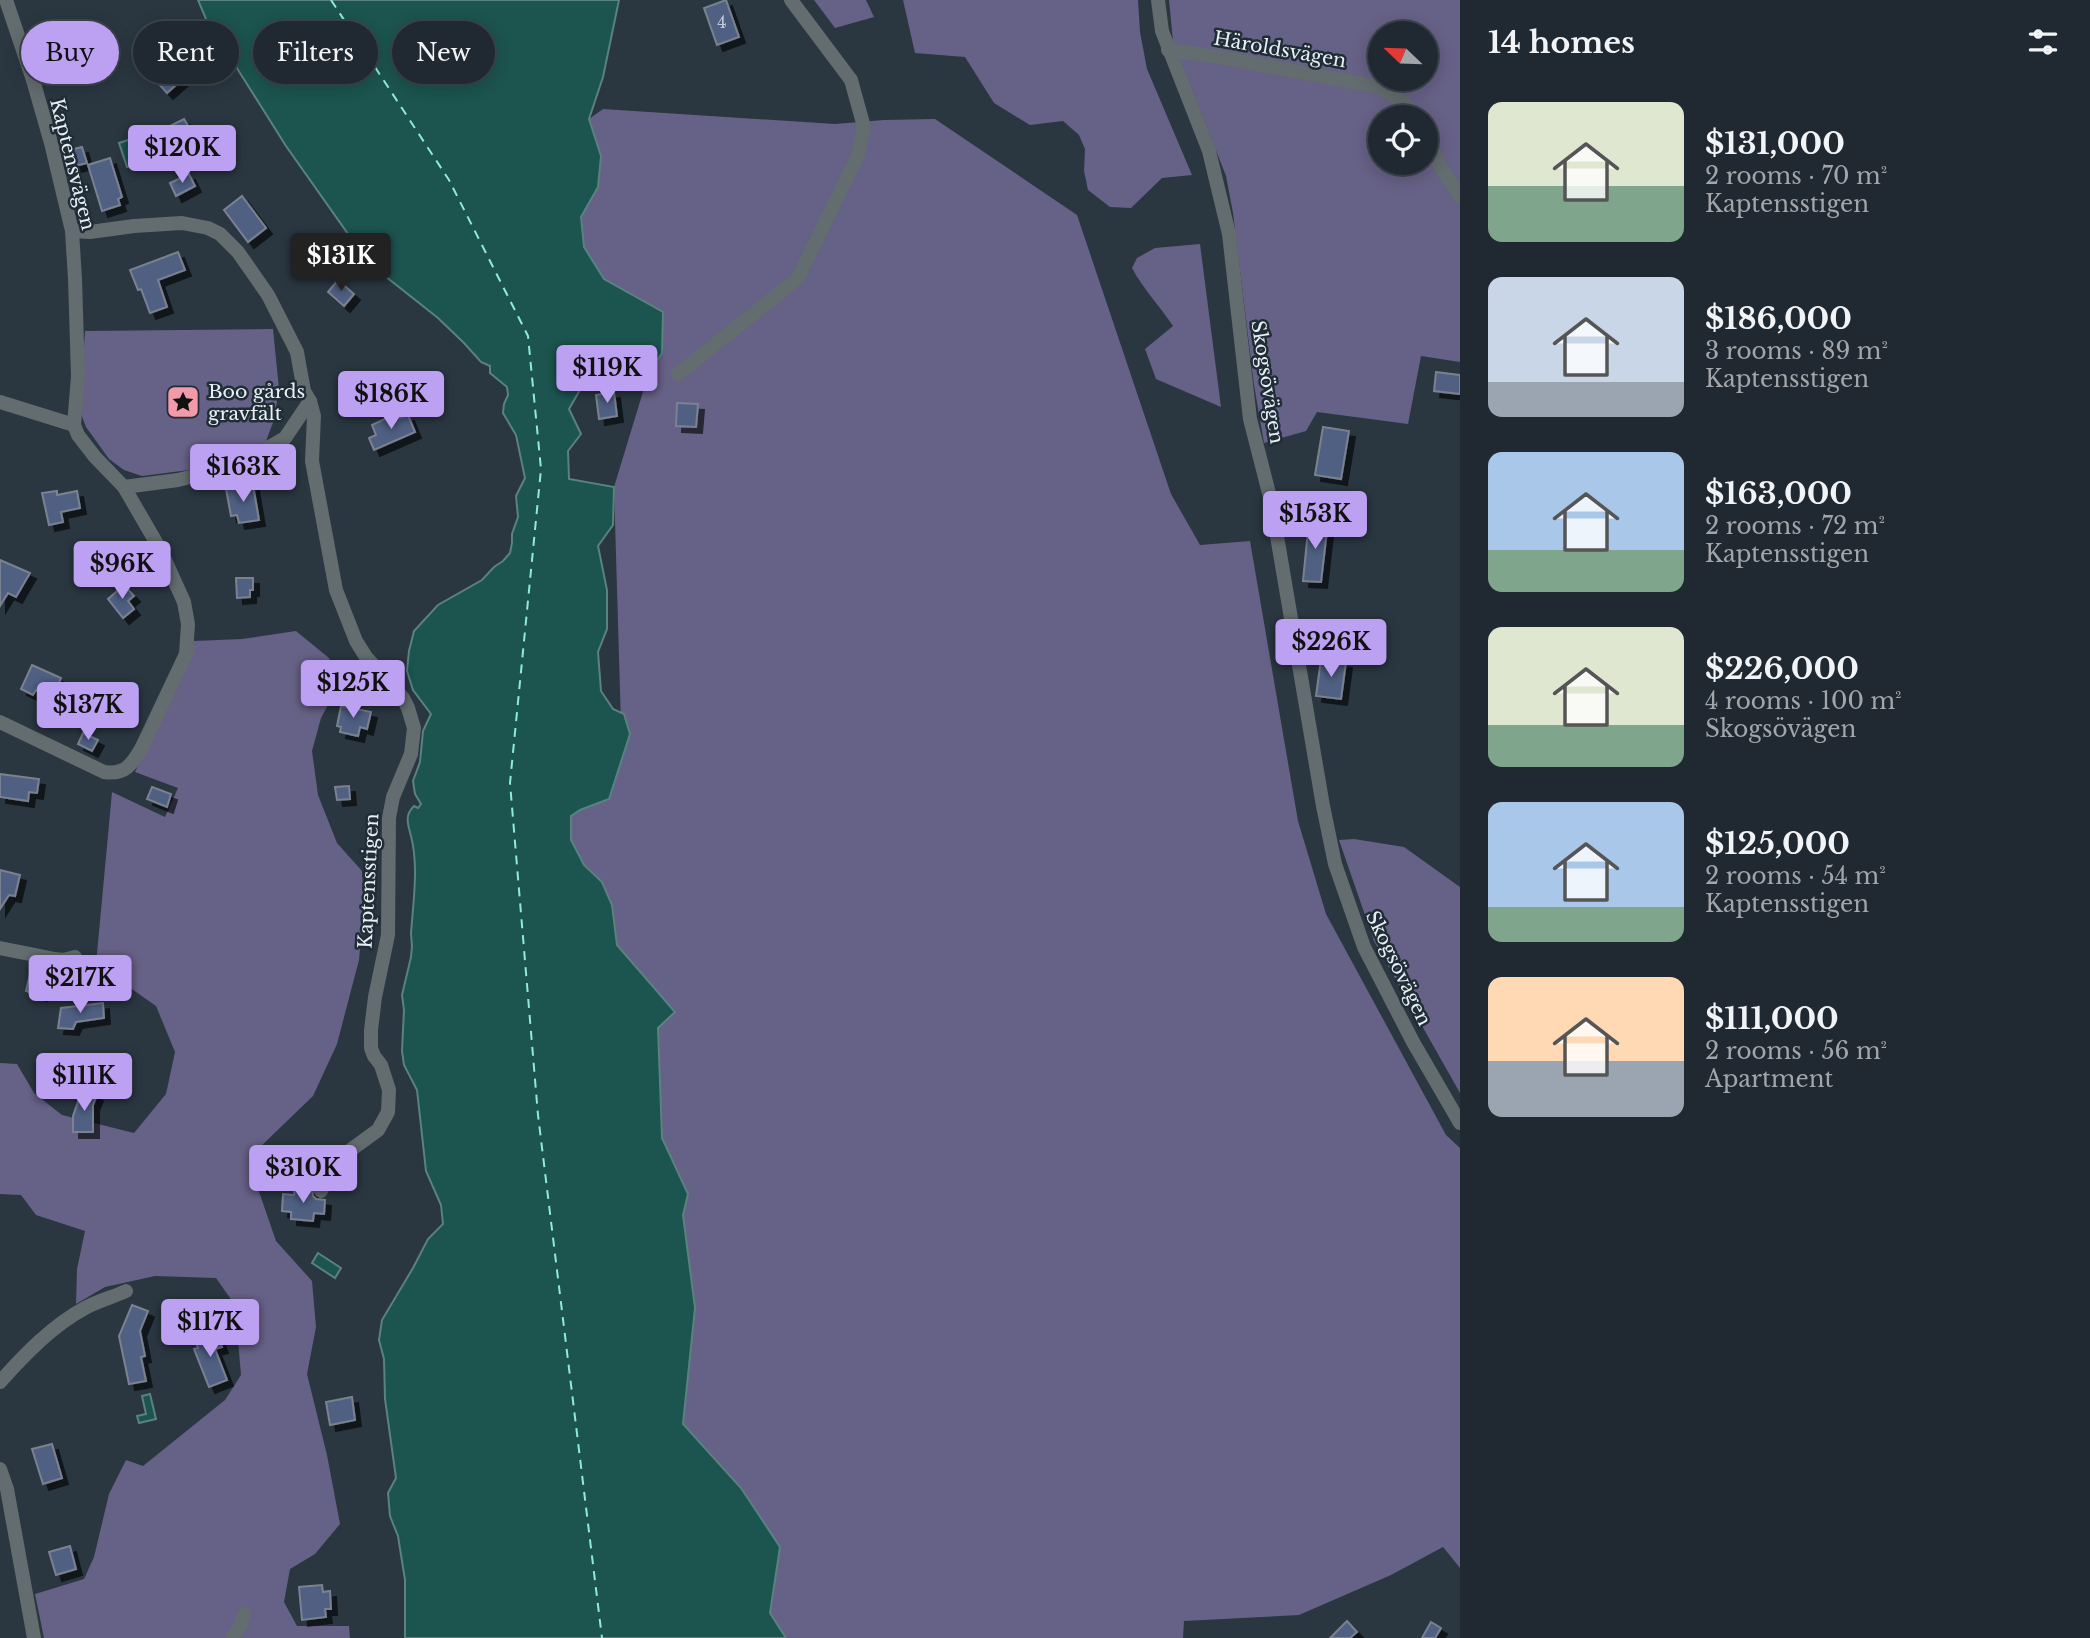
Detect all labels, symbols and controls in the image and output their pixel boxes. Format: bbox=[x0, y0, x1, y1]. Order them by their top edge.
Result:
house number: 4 bbox=[717, 12, 727, 32]
chip: Buy bbox=[21, 21, 119, 84]
chip: Rent bbox=[133, 21, 239, 84]
chip: Filters bbox=[253, 21, 378, 84]
chip: New bbox=[392, 21, 495, 84]
north arrow bbox=[1368, 21, 1438, 91]
map controls bbox=[1368, 21, 1438, 175]
icon: filters bbox=[2024, 23, 2062, 61]
text: 14 homes bbox=[1488, 24, 1635, 61]
street label: Häroldsvägen bbox=[1212, 27, 1348, 72]
street label: Kaptensvägen bbox=[45, 96, 100, 232]
button: locate bbox=[1368, 105, 1438, 175]
pin: $120K bbox=[133, 125, 231, 185]
text: $131,000 bbox=[1705, 125, 1845, 162]
icon: home bbox=[1544, 130, 1628, 214]
text: $120K bbox=[144, 134, 220, 162]
text: 2 rooms · 70 m² bbox=[1705, 162, 1887, 190]
text: Kaptensstigen bbox=[1705, 190, 1869, 218]
pin: $131K bbox=[292, 233, 390, 293]
text: $131K bbox=[307, 242, 375, 270]
text: $186,000 bbox=[1705, 300, 1852, 337]
icon: home bbox=[1544, 305, 1628, 389]
street label: Skogsövägen bbox=[1246, 319, 1289, 446]
text: 3 rooms · 89 m² bbox=[1705, 337, 1888, 365]
pin: $119K bbox=[558, 346, 656, 405]
text: $119K bbox=[572, 354, 642, 382]
text: Kaptensstigen bbox=[1705, 365, 1869, 393]
pin: $186K bbox=[342, 372, 440, 431]
place label: Boo gårds gravfält bbox=[208, 380, 305, 425]
text: $186K bbox=[354, 380, 428, 408]
place icon: Boo gårds gravfält bbox=[164, 383, 202, 421]
pin: $163K bbox=[194, 444, 292, 504]
text: $163K bbox=[206, 453, 280, 481]
text: $163,000 bbox=[1705, 475, 1852, 512]
icon: home bbox=[1544, 480, 1628, 564]
pin: $153K bbox=[1266, 491, 1364, 551]
text: $153K bbox=[1279, 500, 1351, 528]
text: 2 rooms · 72 m² bbox=[1705, 512, 1885, 540]
text: Kaptensstigen bbox=[1705, 540, 1869, 568]
pin: $96K bbox=[81, 542, 163, 601]
text: $96K bbox=[90, 550, 154, 578]
pin: $226K bbox=[1282, 620, 1380, 679]
text: $226K bbox=[1291, 628, 1371, 656]
text: $226,000 bbox=[1705, 650, 1859, 687]
icon: home bbox=[1544, 655, 1628, 739]
pin: $125K bbox=[304, 660, 402, 720]
text: $125K bbox=[317, 669, 389, 697]
pin: $137K bbox=[39, 682, 137, 742]
text: 4 rooms · 100 m² bbox=[1705, 687, 1902, 715]
text: $137K bbox=[53, 691, 123, 719]
text: Skogsövägen bbox=[1705, 715, 1856, 743]
street label: Kaptensstigen bbox=[353, 813, 384, 949]
text: $125,000 bbox=[1705, 825, 1850, 862]
icon: home bbox=[1544, 830, 1628, 914]
text: 2 rooms · 54 m² bbox=[1705, 862, 1886, 890]
text: Kaptensstigen bbox=[1705, 890, 1869, 918]
street label: Skogsövägen bbox=[1361, 907, 1436, 1029]
pin: $217K bbox=[31, 956, 129, 1015]
text: $217K bbox=[45, 964, 115, 992]
text: $111,000 bbox=[1705, 1000, 1839, 1037]
icon: home bbox=[1544, 1005, 1628, 1089]
text: 2 rooms · 56 m² bbox=[1705, 1037, 1887, 1065]
pin: $111K bbox=[35, 1054, 133, 1113]
text: $111K bbox=[52, 1062, 116, 1090]
text: Apartment bbox=[1705, 1065, 1833, 1093]
pin: $310K bbox=[254, 1146, 352, 1205]
text: $310K bbox=[265, 1154, 341, 1182]
pin: $117K bbox=[161, 1300, 259, 1359]
text: $117K bbox=[177, 1308, 243, 1336]

